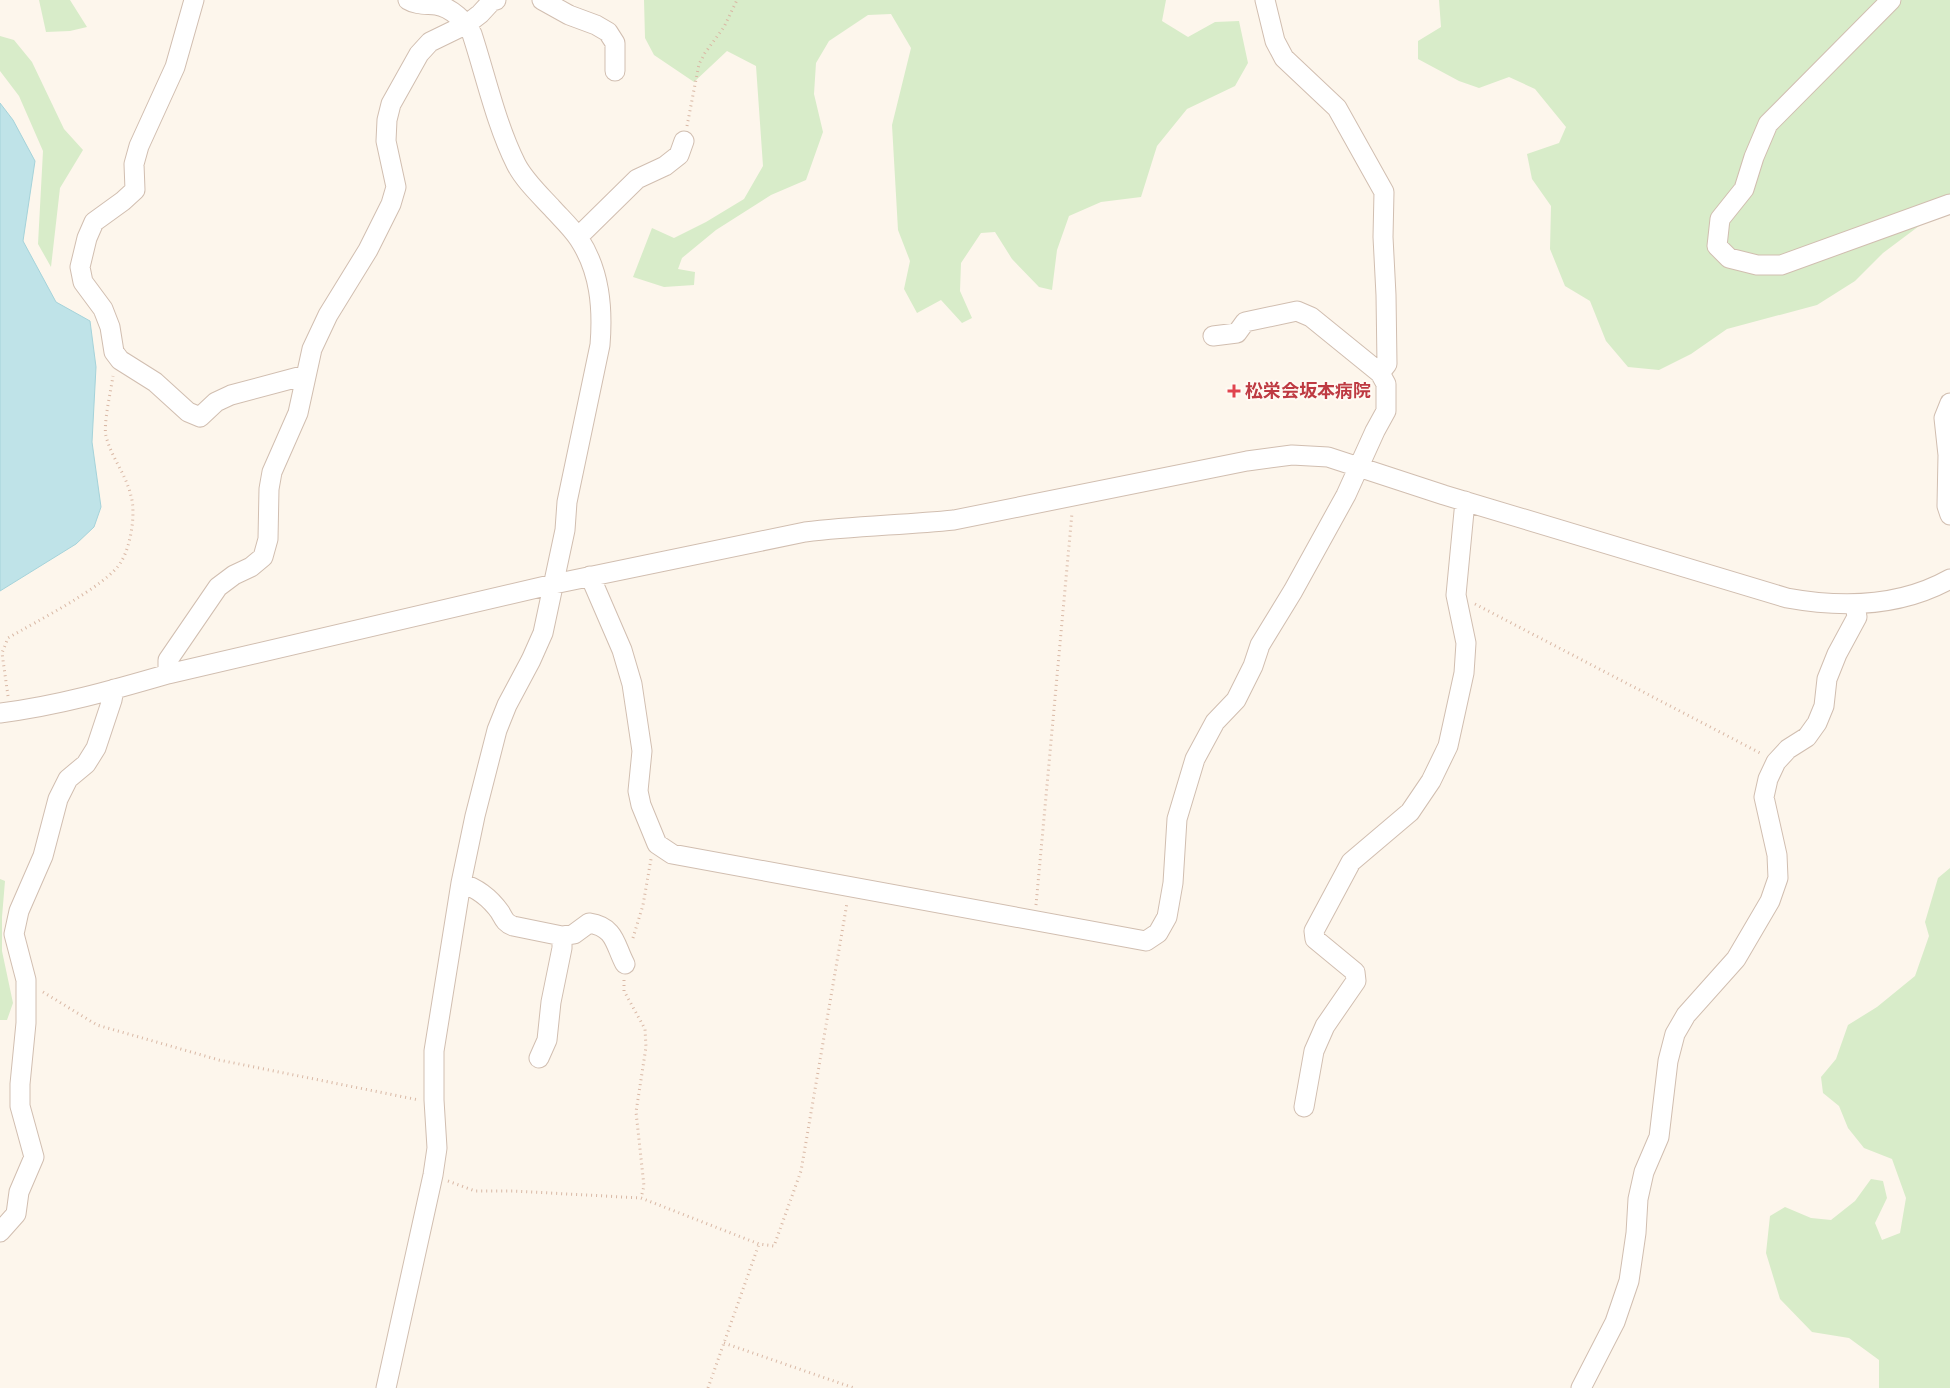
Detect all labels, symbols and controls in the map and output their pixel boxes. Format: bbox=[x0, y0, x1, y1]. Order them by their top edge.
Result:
place label: 松栄会坂本病院 bbox=[1245, 379, 1371, 404]
marker: 松栄会坂本病院 bbox=[1227, 384, 1241, 398]

